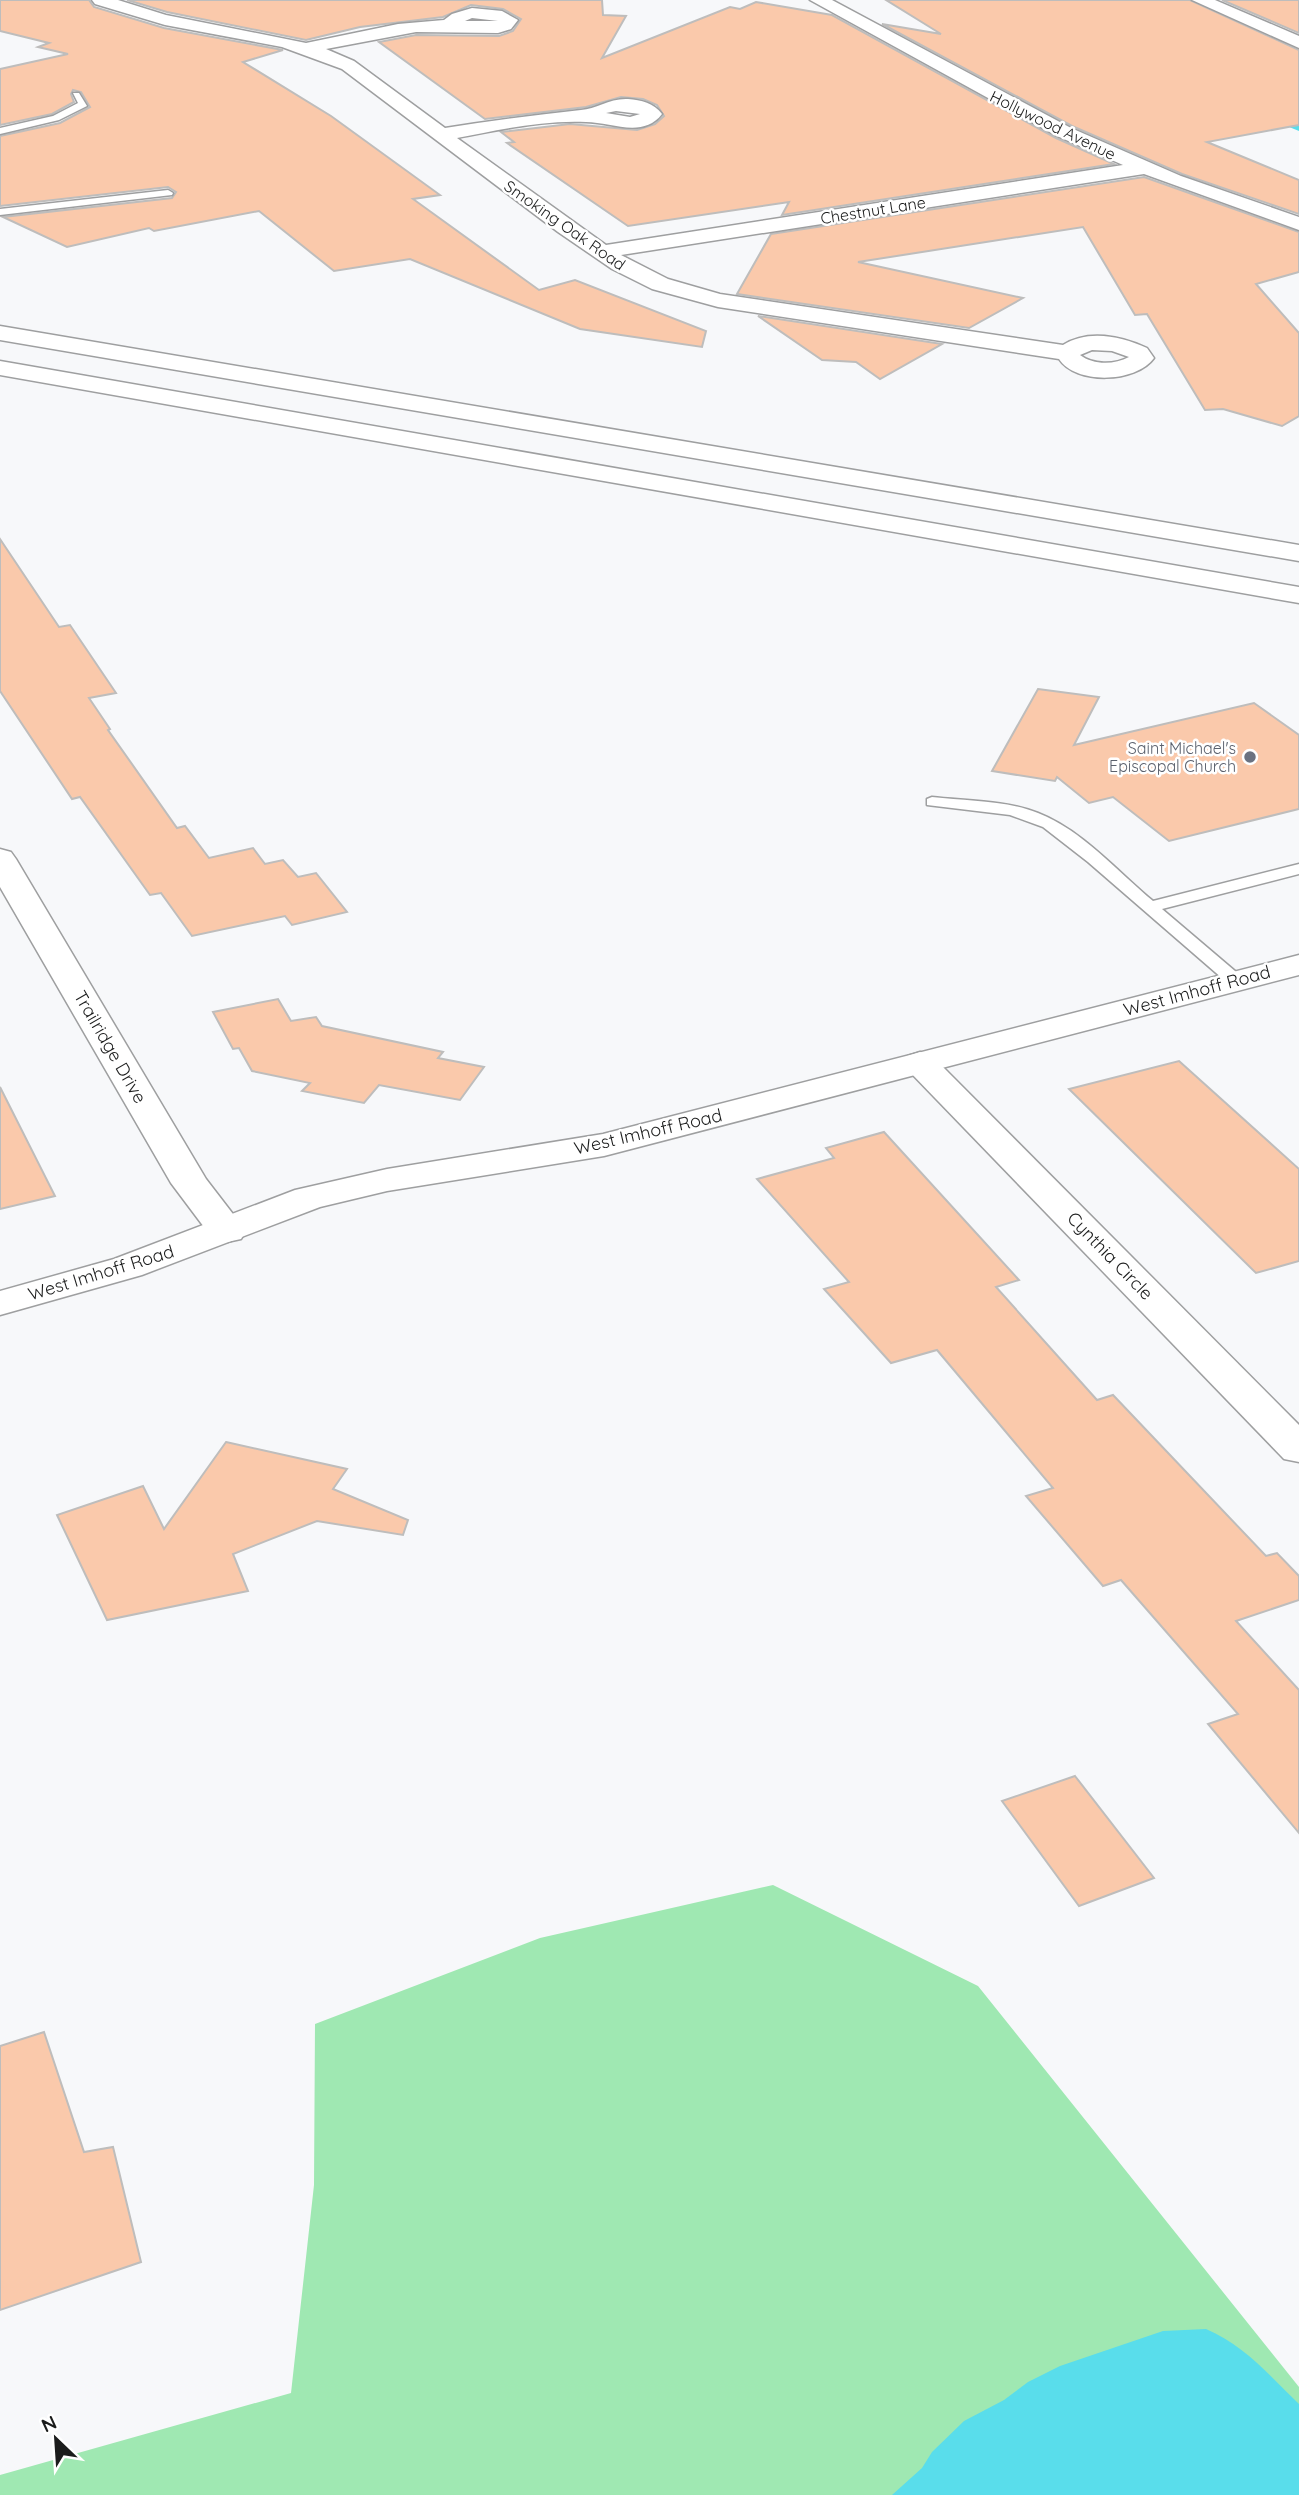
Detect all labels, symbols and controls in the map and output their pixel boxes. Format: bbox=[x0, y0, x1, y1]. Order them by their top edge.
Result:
street label: Hollywood Avenue bbox=[987, 86, 1119, 164]
street label: Smoking Oak Road bbox=[501, 176, 629, 274]
street label: Chestnut Lane bbox=[819, 192, 927, 228]
place label: Saint Michael's Episcopal Church bbox=[1109, 738, 1236, 776]
marker: Saint Michael's Episcopal Church bbox=[1242, 749, 1258, 765]
street label: West Imhoff Road bbox=[1121, 960, 1273, 1021]
street label: Trailridge Drive bbox=[69, 986, 152, 1107]
street label: West Imhoff Road bbox=[572, 1103, 724, 1160]
street label: Cynthia Circle bbox=[1062, 1207, 1158, 1305]
street label: West Imhoff Road bbox=[25, 1239, 177, 1306]
north arrow bbox=[21, 2404, 91, 2474]
text: N bbox=[37, 2410, 60, 2437]

